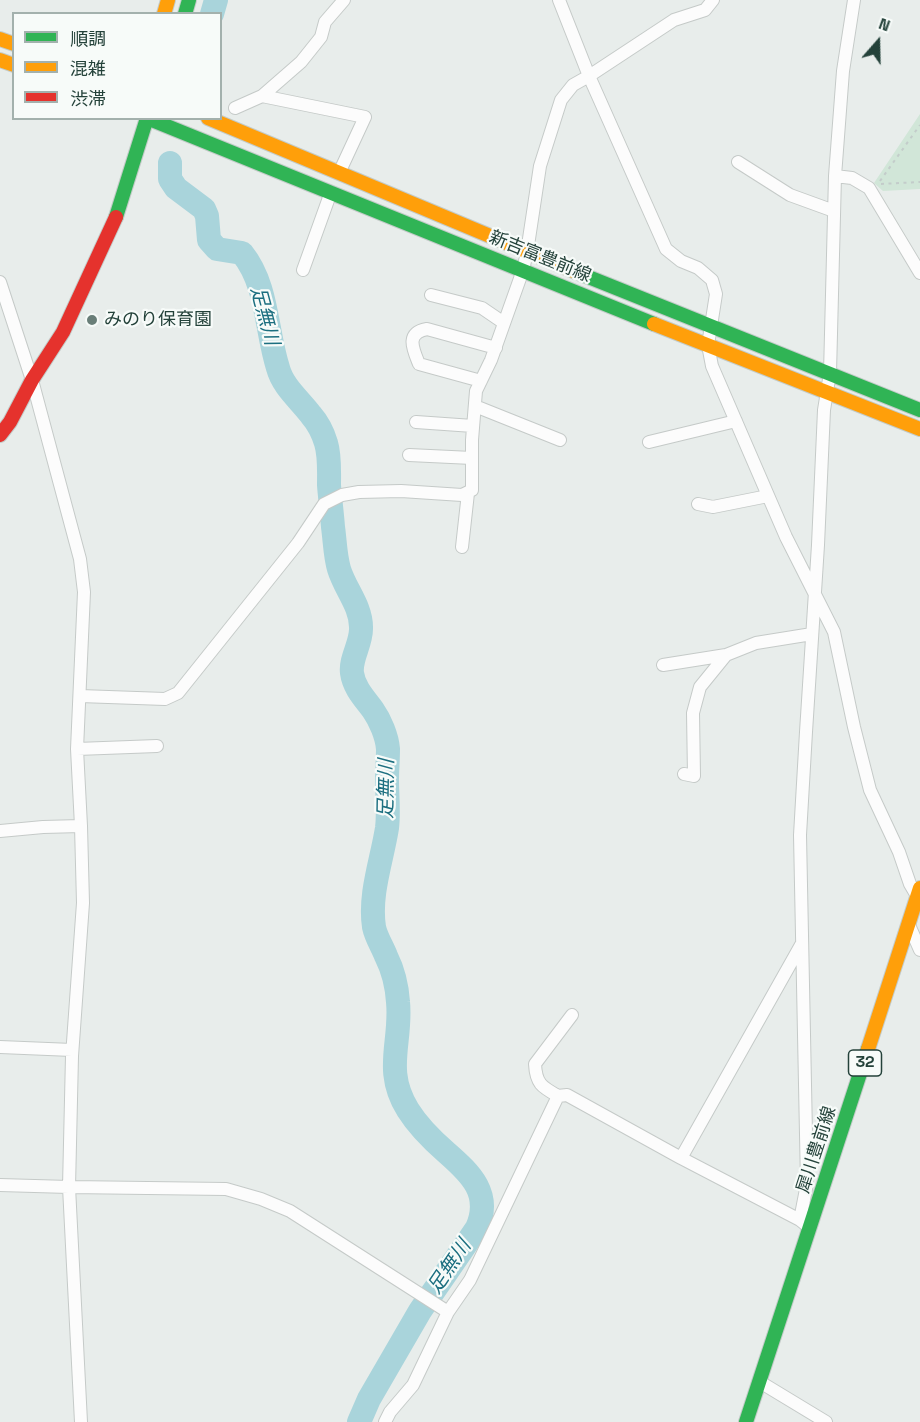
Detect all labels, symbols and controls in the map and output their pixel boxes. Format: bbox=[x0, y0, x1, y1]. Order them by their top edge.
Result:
legend bbox=[12, 12, 222, 120]
north arrow bbox=[848, 12, 908, 72]
text: N bbox=[876, 13, 893, 36]
text: 順調 bbox=[70, 27, 106, 50]
text: 混雑 bbox=[70, 57, 106, 80]
text: 渋滞 bbox=[70, 87, 106, 110]
street label: 新吉富豊前線 bbox=[486, 227, 594, 287]
water label: 足無川 bbox=[245, 284, 283, 348]
place label: みのり保育園 bbox=[104, 309, 212, 331]
marker: みのり保育園 bbox=[85, 313, 99, 327]
water label: 足無川 bbox=[374, 759, 400, 819]
road number: 32 bbox=[848, 1050, 882, 1076]
street label: 犀川豊前線 bbox=[793, 1104, 841, 1196]
water label: 足無川 bbox=[423, 1235, 477, 1299]

